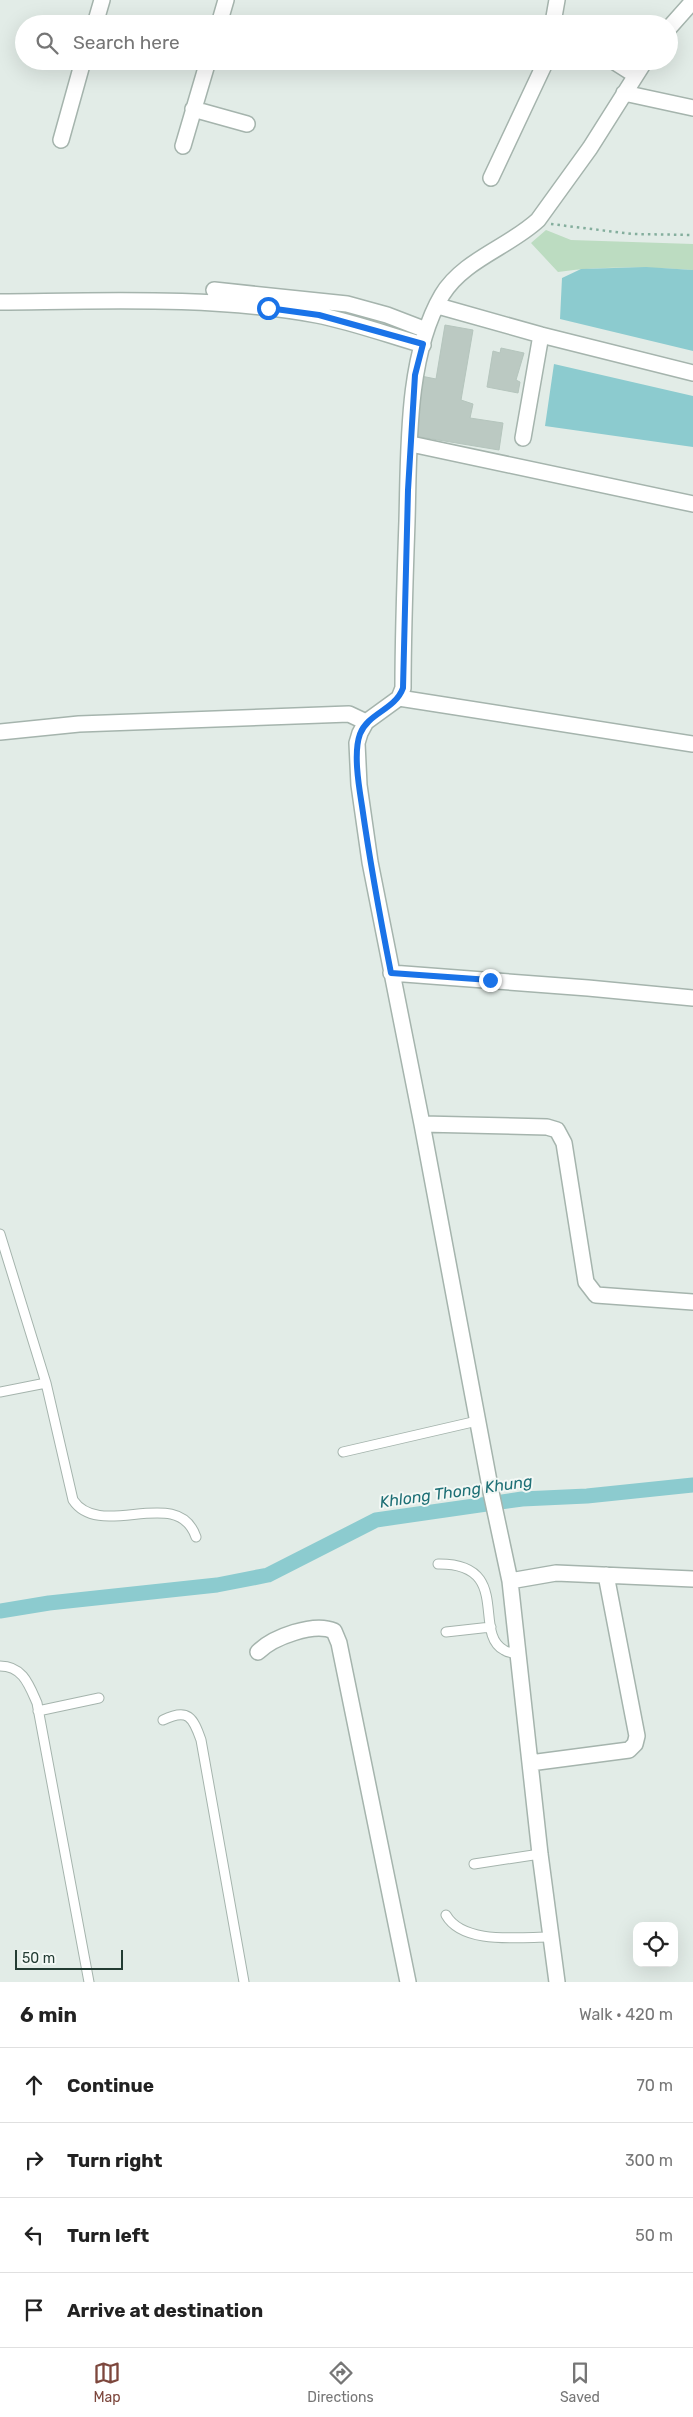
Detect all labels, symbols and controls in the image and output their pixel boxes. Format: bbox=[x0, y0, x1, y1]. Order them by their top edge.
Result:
search box bbox=[15, 15, 678, 70]
icon: search bbox=[33, 29, 61, 57]
text: Search here bbox=[73, 31, 180, 54]
route start bbox=[257, 297, 280, 320]
route end bbox=[479, 969, 502, 992]
water label: Khlong Thong Khung bbox=[378, 1471, 534, 1512]
map controls bbox=[633, 1922, 678, 1967]
button: locate bbox=[633, 1922, 678, 1967]
scale bar bbox=[15, 1947, 122, 1970]
text: 50 m bbox=[22, 1950, 55, 1967]
text: 6 min bbox=[20, 2002, 77, 2027]
text: Walk · 420 m bbox=[579, 2005, 673, 2024]
icon: ahead bbox=[20, 2071, 48, 2099]
text: Continue bbox=[67, 2074, 154, 2097]
text: 70 m bbox=[636, 2076, 673, 2095]
icon: right bbox=[20, 2146, 48, 2174]
text: Turn right bbox=[67, 2149, 162, 2172]
text: 300 m bbox=[625, 2151, 673, 2170]
icon: left bbox=[20, 2221, 48, 2249]
text: Turn left bbox=[67, 2224, 149, 2247]
text: 50 m bbox=[635, 2226, 673, 2245]
icon: arrive bbox=[20, 2296, 48, 2324]
text: Arrive at destination bbox=[67, 2299, 263, 2322]
tab: Map bbox=[93, 2359, 121, 2406]
tab: Directions bbox=[307, 2359, 374, 2406]
tab: Saved bbox=[560, 2359, 600, 2406]

